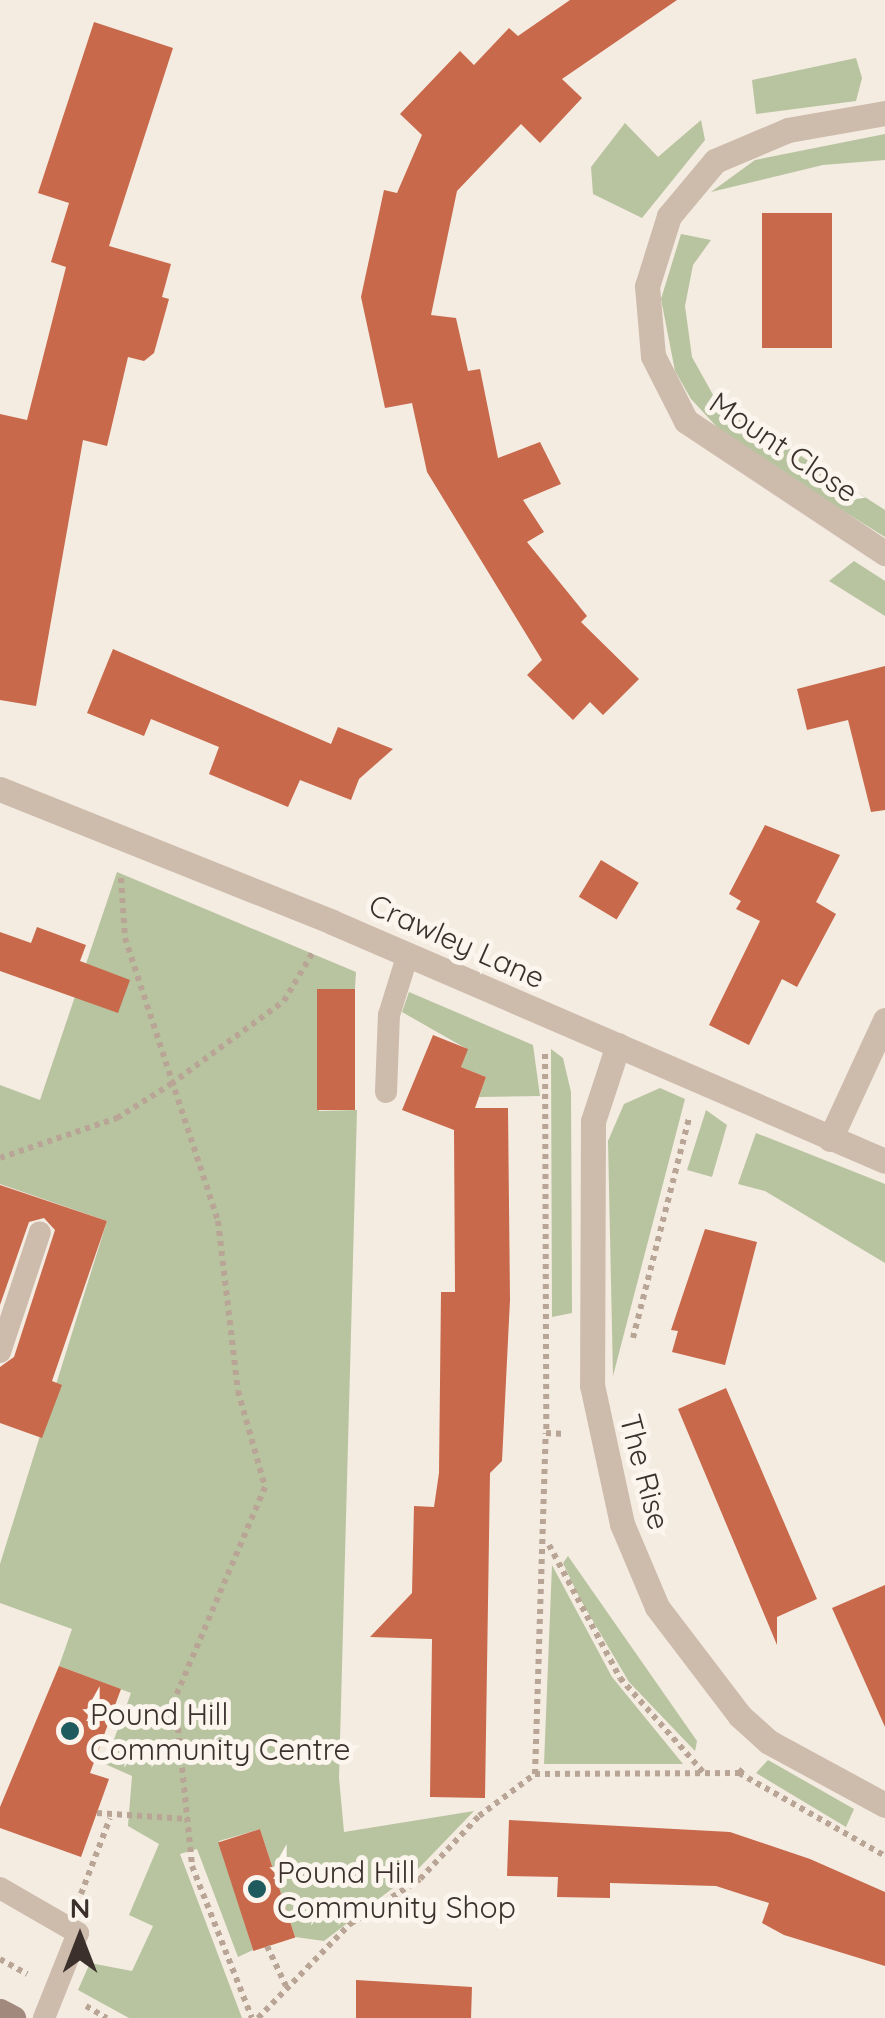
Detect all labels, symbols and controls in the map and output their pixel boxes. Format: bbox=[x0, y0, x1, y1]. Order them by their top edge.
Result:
street label: Mount Close bbox=[703, 384, 865, 510]
street label: Crawley Lane bbox=[364, 886, 550, 996]
street label: The Rise bbox=[612, 1410, 678, 1534]
place label: Pound Hill Community Centre bbox=[90, 1696, 351, 1766]
marker: Pound Hill Community Centre bbox=[59, 1720, 81, 1742]
place label: Pound Hill Community Shop bbox=[277, 1854, 516, 1924]
marker: Pound Hill Community Shop bbox=[246, 1878, 268, 1900]
north arrow bbox=[30, 1888, 130, 1988]
text: N bbox=[70, 1890, 90, 1925]

